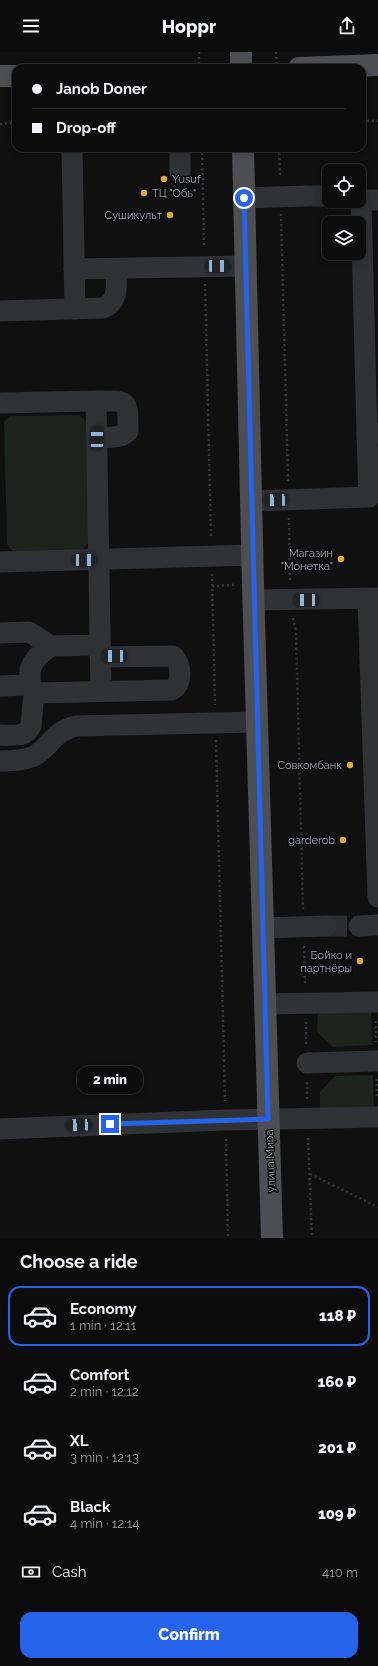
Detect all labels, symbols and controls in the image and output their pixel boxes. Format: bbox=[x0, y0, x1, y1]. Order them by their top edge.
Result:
icon: menu bbox=[20, 15, 42, 37]
icon: share bbox=[336, 15, 358, 37]
text: Hoppr bbox=[162, 16, 216, 37]
text: Janob Doner bbox=[56, 80, 147, 98]
text: Drop-off bbox=[56, 119, 116, 137]
map controls bbox=[322, 164, 366, 260]
button: locate bbox=[322, 164, 366, 208]
place label: Yusuf bbox=[172, 173, 201, 186]
marker: Yusuf bbox=[159, 174, 169, 184]
place label: ТЦ "Обь" bbox=[152, 187, 196, 200]
marker: ТЦ "Обь" bbox=[139, 188, 149, 198]
route start bbox=[235, 189, 253, 207]
place label: Сушикульт bbox=[105, 209, 163, 222]
marker: Сушикульт bbox=[165, 210, 175, 220]
button: layers bbox=[322, 216, 366, 260]
car bbox=[206, 260, 230, 272]
car bbox=[91, 426, 103, 450]
car bbox=[264, 494, 288, 506]
place label: Магазин "Монетка" bbox=[281, 547, 333, 573]
car bbox=[73, 554, 97, 566]
marker: Магазин "Монетка" bbox=[336, 554, 346, 564]
car bbox=[294, 594, 318, 606]
car bbox=[102, 650, 126, 662]
place label: Совкомбанк bbox=[278, 759, 342, 772]
marker: Совкомбанк bbox=[345, 760, 355, 770]
place label: garderob bbox=[288, 834, 335, 847]
marker: garderob bbox=[338, 835, 348, 845]
place label: Бойко и партнёры bbox=[301, 949, 352, 975]
marker: Бойко и партнёры bbox=[355, 956, 365, 966]
callout: 2 min bbox=[77, 1066, 143, 1094]
text: 2 min bbox=[93, 1072, 127, 1087]
route end bbox=[101, 1115, 119, 1133]
car bbox=[67, 1118, 91, 1132]
street label: улица Мира bbox=[263, 1129, 278, 1193]
text: Choose a ride bbox=[20, 1251, 138, 1272]
icon: car bbox=[22, 1298, 58, 1334]
text: Economy bbox=[70, 1300, 137, 1318]
text: 118 ₽ bbox=[319, 1307, 356, 1325]
text: 1 min · 12:11 bbox=[70, 1318, 136, 1333]
icon: car bbox=[22, 1364, 58, 1400]
text: Comfort bbox=[70, 1366, 129, 1384]
text: 160 ₽ bbox=[318, 1373, 356, 1391]
text: 2 min · 12:12 bbox=[70, 1384, 139, 1399]
icon: car bbox=[22, 1430, 58, 1466]
text: XL bbox=[70, 1432, 88, 1450]
text: 201 ₽ bbox=[318, 1439, 356, 1457]
text: 3 min · 12:13 bbox=[70, 1450, 139, 1465]
icon: car bbox=[22, 1496, 58, 1532]
text: Black bbox=[70, 1498, 110, 1516]
text: 109 ₽ bbox=[318, 1505, 356, 1523]
text: 4 min · 12:14 bbox=[70, 1516, 139, 1531]
icon: cash bbox=[20, 1561, 42, 1583]
text: Cash bbox=[52, 1563, 86, 1581]
text: 410 m bbox=[322, 1565, 358, 1580]
button: Confirm bbox=[20, 1612, 358, 1658]

